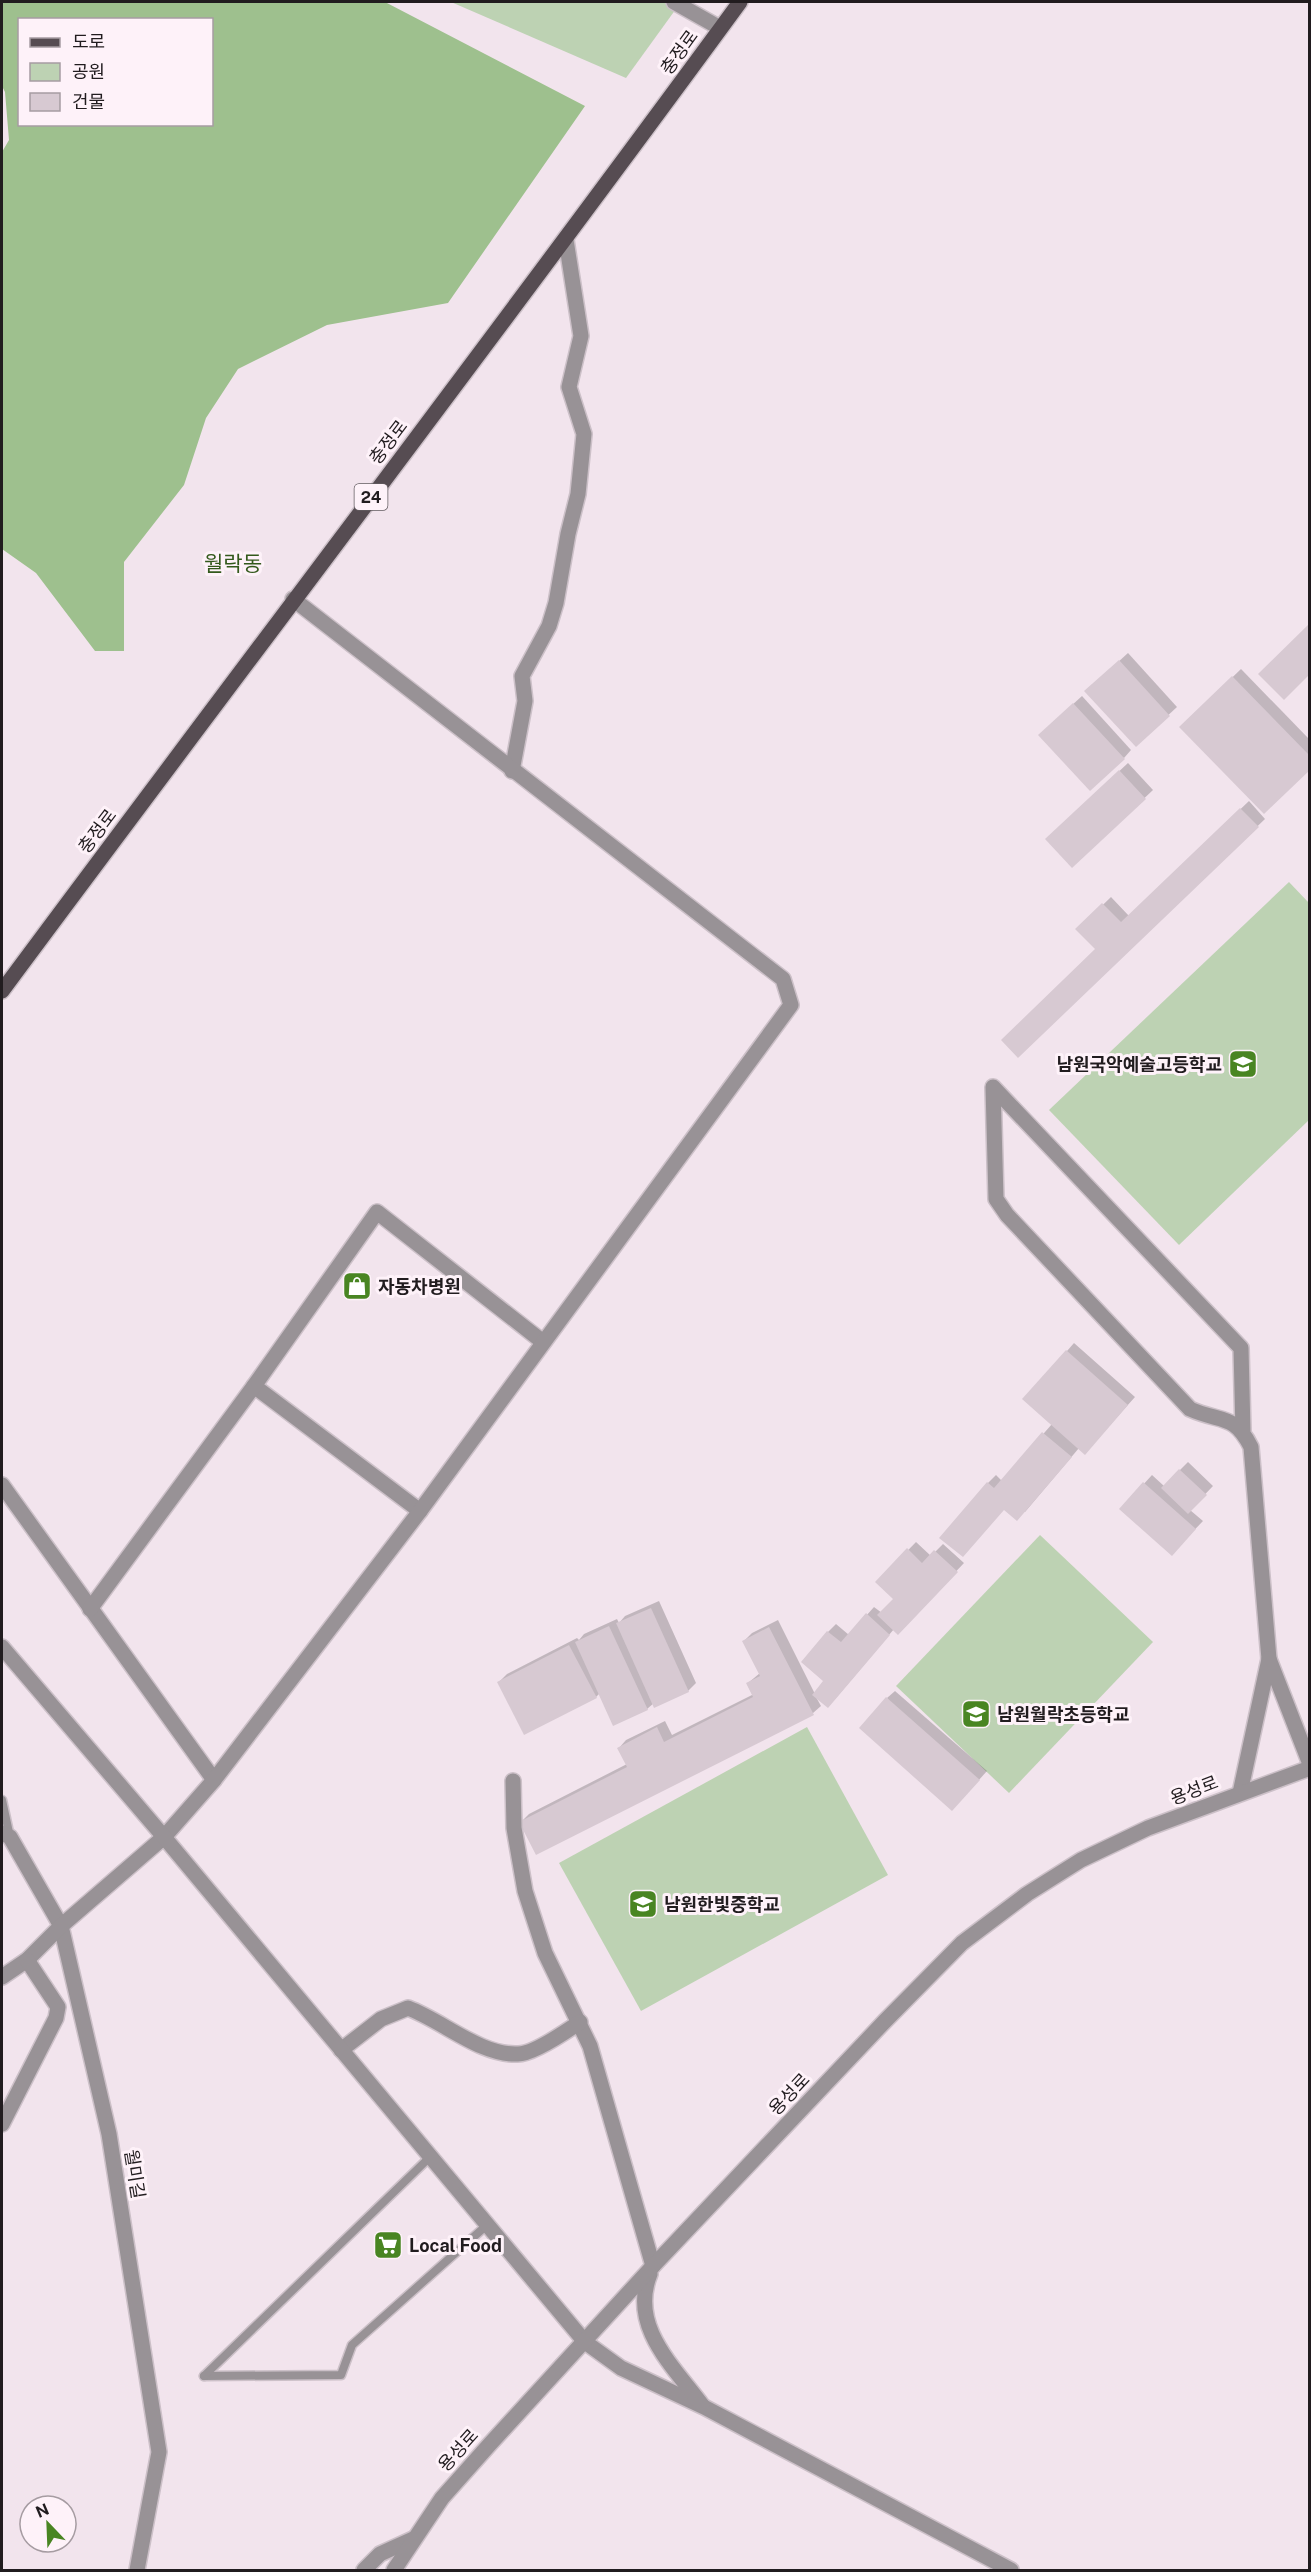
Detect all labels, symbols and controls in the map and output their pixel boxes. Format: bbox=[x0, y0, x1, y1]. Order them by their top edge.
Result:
legend bbox=[18, 18, 213, 126]
street label: 충정로 bbox=[656, 26, 702, 78]
text: 도로 bbox=[72, 31, 105, 52]
text: 공원 bbox=[72, 61, 105, 82]
text: 건물 bbox=[72, 91, 105, 112]
street label: 충정로 bbox=[365, 416, 411, 468]
road number: 24 bbox=[354, 484, 388, 510]
district label: 월락동 bbox=[204, 551, 262, 576]
street label: 충정로 bbox=[74, 805, 120, 857]
school or university icon: 남원국악예술고등학교 bbox=[1227, 1048, 1259, 1080]
place label: 남원국악예술고등학교 bbox=[1056, 1054, 1222, 1075]
shop icon: 자동차병원 bbox=[341, 1270, 373, 1302]
place label: 자동차병원 bbox=[378, 1276, 461, 1297]
school or university icon: 남원월락초등학교 bbox=[960, 1698, 992, 1730]
place label: 남원월락초등학교 bbox=[997, 1704, 1129, 1725]
street label: 용성로 bbox=[1167, 1771, 1221, 1809]
school or university icon: 남원한빛중학교 bbox=[627, 1888, 659, 1920]
place label: 남원한빛중학교 bbox=[664, 1894, 780, 1915]
street label: 용성로 bbox=[764, 2069, 814, 2119]
street label: 월미길 bbox=[121, 2148, 149, 2200]
supermarket icon: Local Food bbox=[372, 2229, 404, 2261]
place label: Local Food bbox=[409, 2235, 502, 2256]
street label: 용성로 bbox=[434, 2425, 482, 2475]
north arrow bbox=[18, 2494, 78, 2554]
text: N bbox=[33, 2499, 52, 2522]

